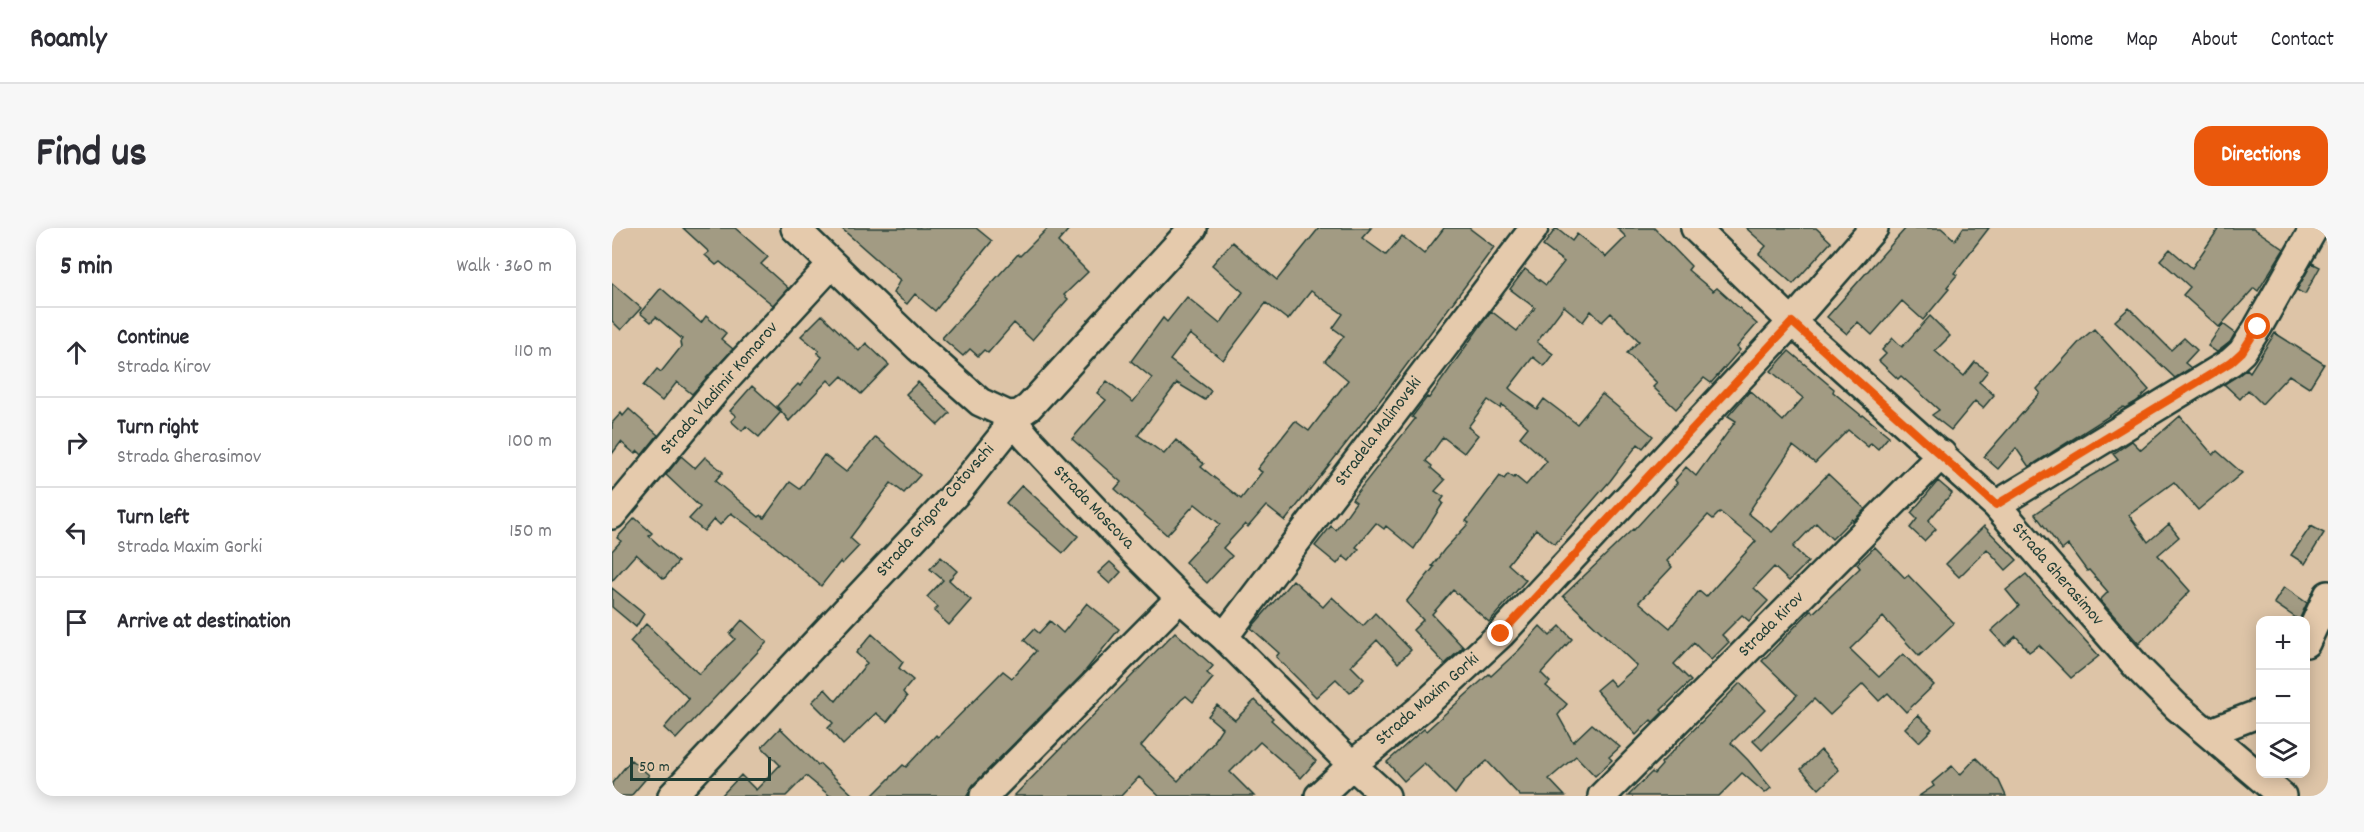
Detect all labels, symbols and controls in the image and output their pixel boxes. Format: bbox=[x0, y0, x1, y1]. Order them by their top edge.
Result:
text: Roamly bbox=[30, 21, 106, 61]
text: Home bbox=[2049, 26, 2093, 56]
text: Map bbox=[2126, 26, 2158, 56]
text: About bbox=[2191, 26, 2238, 56]
text: Contact bbox=[2271, 26, 2334, 56]
text: Find us bbox=[36, 126, 147, 186]
button: Directions bbox=[2194, 126, 2328, 186]
text: 5 min bbox=[60, 249, 113, 286]
text: Walk · 360 m bbox=[457, 253, 552, 281]
route start bbox=[2244, 313, 2270, 339]
street label: Strada Vladimir Komarov bbox=[655, 316, 785, 461]
text: Continue bbox=[117, 323, 189, 354]
icon: ahead bbox=[60, 336, 93, 369]
text: 110 m bbox=[514, 338, 552, 366]
text: Strada Kirov bbox=[117, 354, 211, 382]
street label: Stradela Malinovski bbox=[1329, 372, 1429, 492]
text: Turn right bbox=[117, 413, 199, 444]
icon: right bbox=[60, 426, 93, 459]
text: 100 m bbox=[508, 428, 552, 456]
street label: Strada Grigore Cotovschi bbox=[871, 439, 1001, 583]
text: Strada Gherasimov bbox=[117, 444, 261, 472]
street label: Strada Moscova bbox=[1046, 460, 1140, 556]
text: Turn left bbox=[117, 503, 189, 534]
icon: left bbox=[60, 516, 93, 549]
text: 150 m bbox=[509, 518, 552, 546]
street label: Strada Gherasimov bbox=[2005, 518, 2109, 633]
text: Strada Maxim Gorki bbox=[117, 534, 262, 562]
street label: Strada Kirov bbox=[1733, 586, 1811, 664]
icon: arrive bbox=[60, 606, 93, 639]
text: Arrive at destination bbox=[117, 607, 291, 638]
map controls bbox=[2256, 616, 2310, 778]
button: + bbox=[2256, 616, 2310, 670]
route end bbox=[1487, 620, 1513, 646]
street label: Strada Maxim Gorki bbox=[1371, 648, 1485, 752]
button: − bbox=[2256, 670, 2310, 724]
button: layers bbox=[2256, 724, 2310, 778]
scale bar bbox=[630, 754, 771, 782]
text: 50 m bbox=[639, 756, 670, 779]

